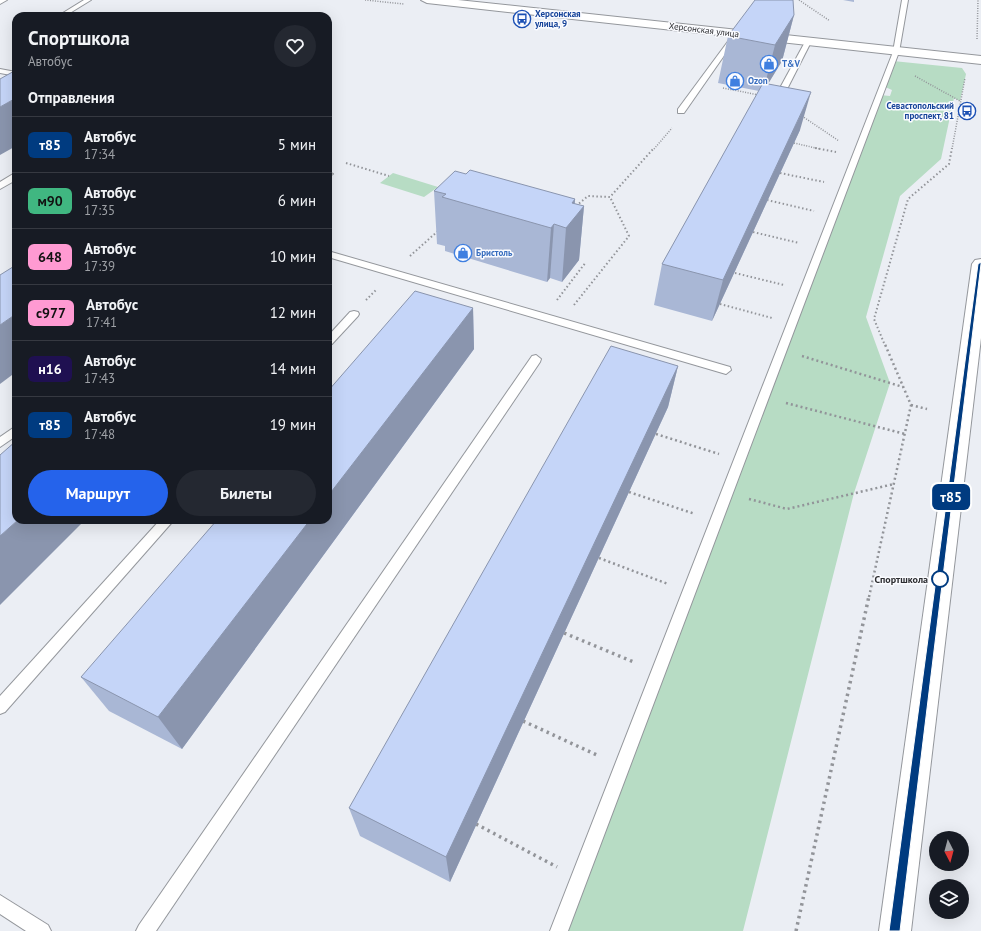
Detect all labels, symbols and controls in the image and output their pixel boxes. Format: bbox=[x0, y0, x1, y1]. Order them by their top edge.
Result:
place label: Херсонская улица, 9 bbox=[534, 8, 581, 29]
bus stop icon: Херсонская улица, 9 bbox=[512, 9, 532, 29]
street label: Херсонская улица bbox=[668, 20, 740, 39]
button: heart bbox=[274, 25, 316, 67]
text: Спортшкола bbox=[28, 26, 130, 50]
text: Автобус bbox=[28, 53, 73, 70]
shop icon: T&V bbox=[759, 54, 779, 74]
place label: T&V bbox=[782, 58, 800, 69]
shop icon: Ozon bbox=[725, 71, 745, 91]
place label: Ozon bbox=[748, 75, 768, 86]
text: Отправления bbox=[28, 88, 115, 107]
place label: Севастопольский проспект, 81 bbox=[887, 100, 954, 121]
bus stop icon: Севастопольский проспект, 81 bbox=[957, 101, 977, 121]
text: Автобус bbox=[84, 127, 136, 146]
text: 5 мин bbox=[278, 135, 316, 154]
text: т85 bbox=[39, 136, 61, 154]
text: 17:34 bbox=[84, 146, 115, 163]
text: Автобус bbox=[84, 183, 136, 202]
text: 6 мин bbox=[278, 191, 316, 210]
text: м90 bbox=[37, 192, 63, 210]
text: 17:35 bbox=[84, 202, 115, 219]
text: Автобус bbox=[84, 239, 136, 258]
shop icon: Бристоль bbox=[453, 243, 473, 263]
text: 10 мин bbox=[270, 247, 316, 266]
place label: Бристоль bbox=[476, 247, 513, 258]
text: 648 bbox=[38, 248, 62, 266]
text: 17:39 bbox=[84, 258, 115, 275]
text: Автобус bbox=[86, 295, 138, 314]
text: 12 мин bbox=[270, 303, 316, 322]
text: с977 bbox=[36, 304, 66, 322]
text: 17:41 bbox=[86, 314, 117, 331]
text: Автобус bbox=[84, 351, 136, 370]
text: 14 мин bbox=[270, 359, 316, 378]
text: н16 bbox=[38, 360, 62, 378]
text: 17:43 bbox=[84, 370, 115, 387]
text: Автобус bbox=[84, 407, 136, 426]
text: 19 мин bbox=[270, 415, 316, 434]
text: т85 bbox=[39, 416, 61, 434]
text: 17:48 bbox=[84, 426, 115, 443]
button: Маршрут bbox=[28, 470, 168, 516]
button: Билеты bbox=[176, 470, 316, 516]
line badge: т85 bbox=[928, 484, 974, 510]
text: т85 bbox=[940, 488, 962, 506]
marker: Спортшкола bbox=[931, 570, 949, 588]
place label: Спортшкола bbox=[874, 573, 928, 586]
north arrow bbox=[929, 831, 969, 871]
map controls bbox=[929, 831, 969, 919]
button: layers bbox=[929, 879, 969, 919]

